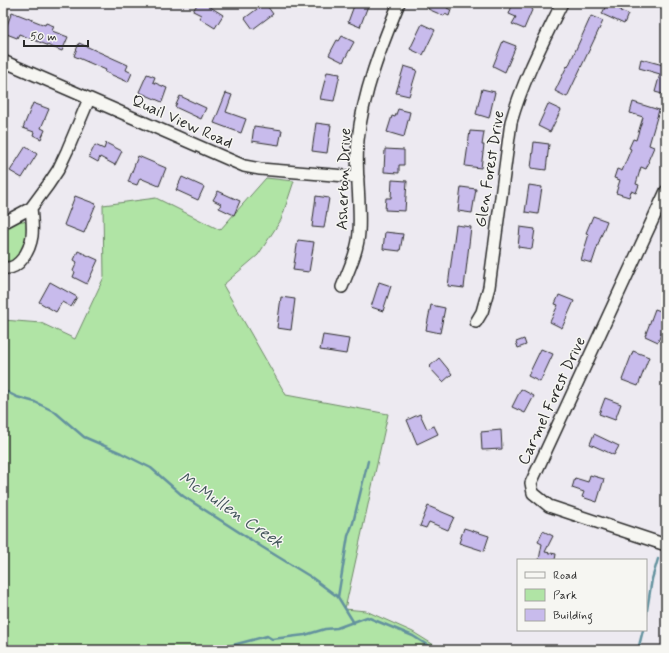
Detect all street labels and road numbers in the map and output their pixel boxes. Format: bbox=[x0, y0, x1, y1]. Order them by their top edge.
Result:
street label: Quail View Road bbox=[128, 90, 236, 154]
street label: Glen Forest Drive bbox=[470, 109, 510, 229]
street label: Asherton Drive bbox=[332, 128, 356, 230]
street label: Carmel Forest Drive bbox=[513, 333, 591, 469]

